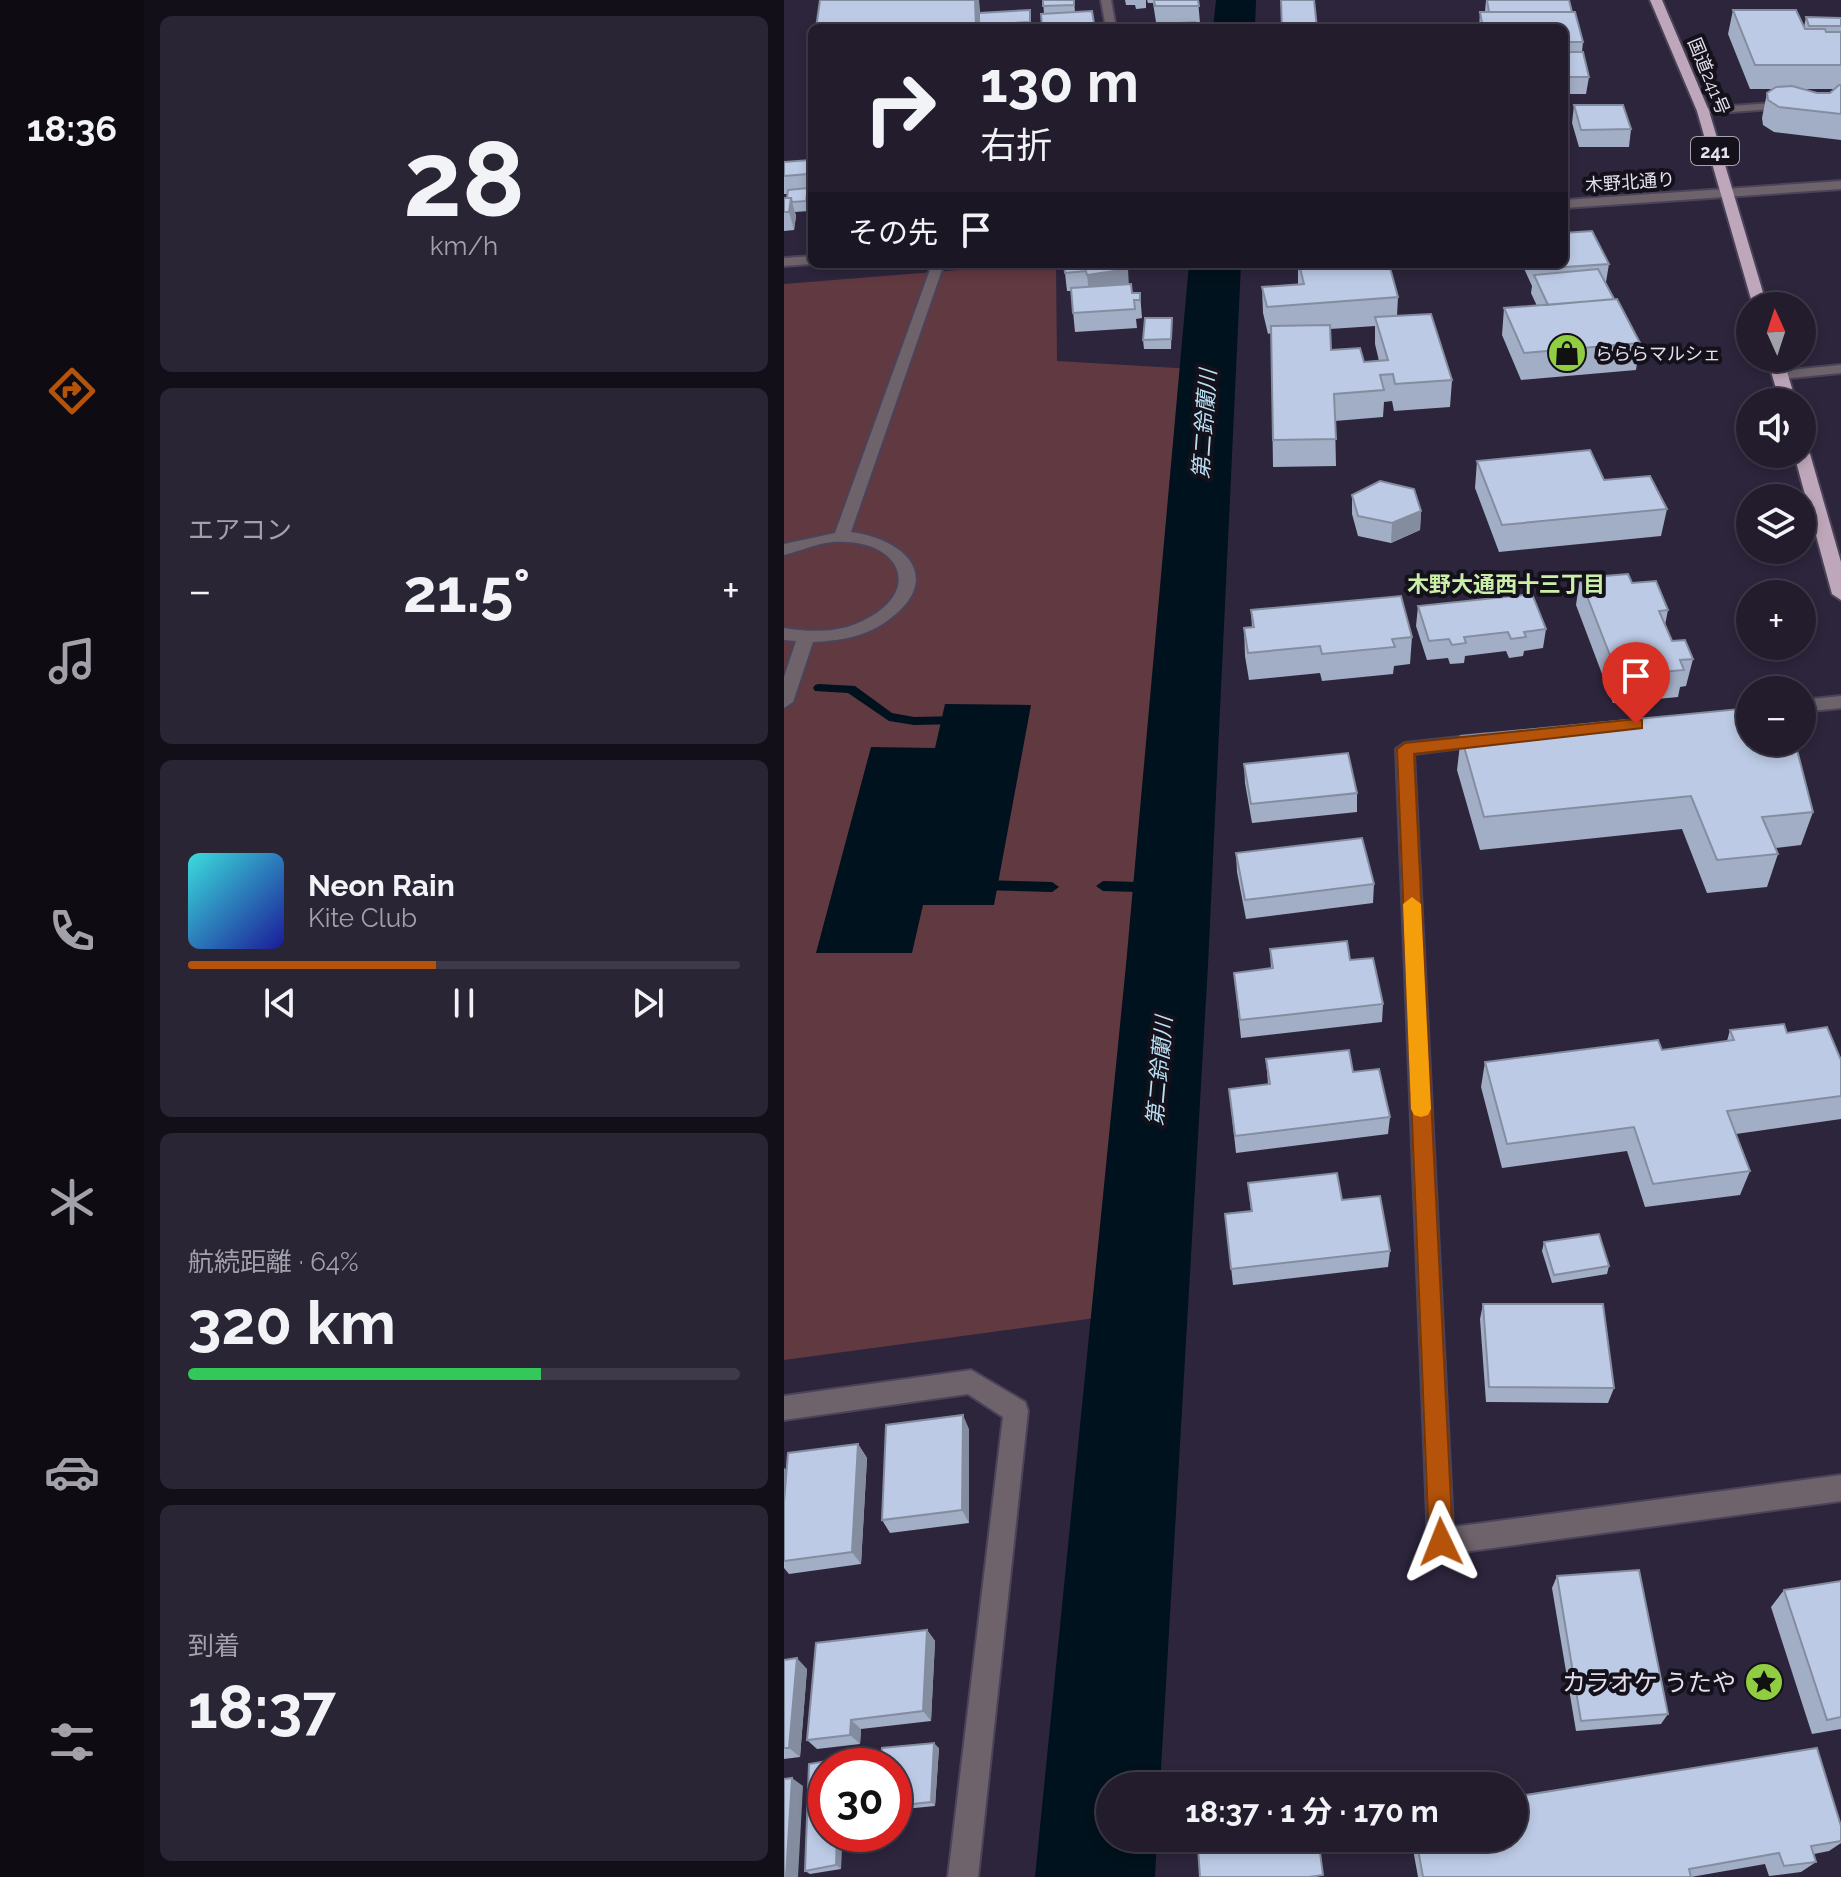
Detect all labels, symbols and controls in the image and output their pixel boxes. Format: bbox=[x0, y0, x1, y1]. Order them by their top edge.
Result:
street label: 国道241号 bbox=[1684, 35, 1734, 117]
text: 130 m bbox=[980, 49, 1139, 115]
icon: right bbox=[848, 56, 952, 160]
text: 18:36 bbox=[27, 107, 117, 149]
text: 28 bbox=[403, 118, 525, 240]
text: 右折 bbox=[980, 124, 1052, 166]
road number: 241 bbox=[1691, 137, 1739, 165]
street label: 木野北通り bbox=[1584, 168, 1676, 196]
icon: arrive bbox=[954, 208, 998, 252]
text: その先 bbox=[848, 215, 938, 250]
text: km/h bbox=[430, 231, 498, 261]
north arrow bbox=[1736, 292, 1816, 372]
map controls bbox=[1736, 292, 1816, 756]
shop icon: らららマルシェ bbox=[1546, 332, 1588, 374]
place label: らららマルシェ bbox=[1595, 343, 1721, 364]
icon: directions bbox=[44, 363, 100, 419]
water label: 第二鈴蘭川 bbox=[1187, 366, 1221, 480]
button: sound bbox=[1736, 388, 1816, 468]
button: layers bbox=[1736, 484, 1816, 564]
text: エアコン bbox=[188, 515, 292, 545]
text: 21.5° bbox=[403, 556, 530, 626]
text: − bbox=[188, 565, 212, 616]
text: + bbox=[722, 565, 740, 616]
district label: 木野大通西十三丁目 bbox=[1407, 571, 1605, 597]
button: + bbox=[1736, 580, 1816, 660]
icon: music bbox=[44, 633, 100, 689]
pin bbox=[1602, 642, 1670, 724]
icon: arrive bbox=[1614, 654, 1658, 698]
button: − bbox=[1736, 676, 1816, 756]
text: Neon Rain bbox=[308, 868, 455, 903]
icon: phone bbox=[44, 903, 100, 959]
text: Kite Club bbox=[308, 903, 417, 933]
icon: previous bbox=[258, 981, 302, 1025]
icon: pause bbox=[442, 981, 486, 1025]
icon: next bbox=[626, 981, 670, 1025]
water label: 第二鈴蘭川 bbox=[1141, 1013, 1177, 1127]
icon: climate bbox=[44, 1174, 100, 1230]
text: 航続距離 · 64% bbox=[188, 1247, 359, 1277]
text: 320 km bbox=[188, 1288, 396, 1358]
icon: car bbox=[44, 1444, 100, 1500]
position arrow bbox=[1399, 1500, 1483, 1584]
text: 到着 bbox=[188, 1631, 240, 1661]
place icon: カラオケ うたや bbox=[1743, 1661, 1785, 1703]
place label: カラオケ うたや bbox=[1562, 1668, 1736, 1697]
text: 18:37 bbox=[188, 1672, 336, 1742]
icon: filters bbox=[44, 1714, 100, 1770]
speed limit sign: 30 bbox=[808, 1748, 912, 1852]
text: 18:37 · 1 分 · 170 m bbox=[1185, 1794, 1439, 1829]

